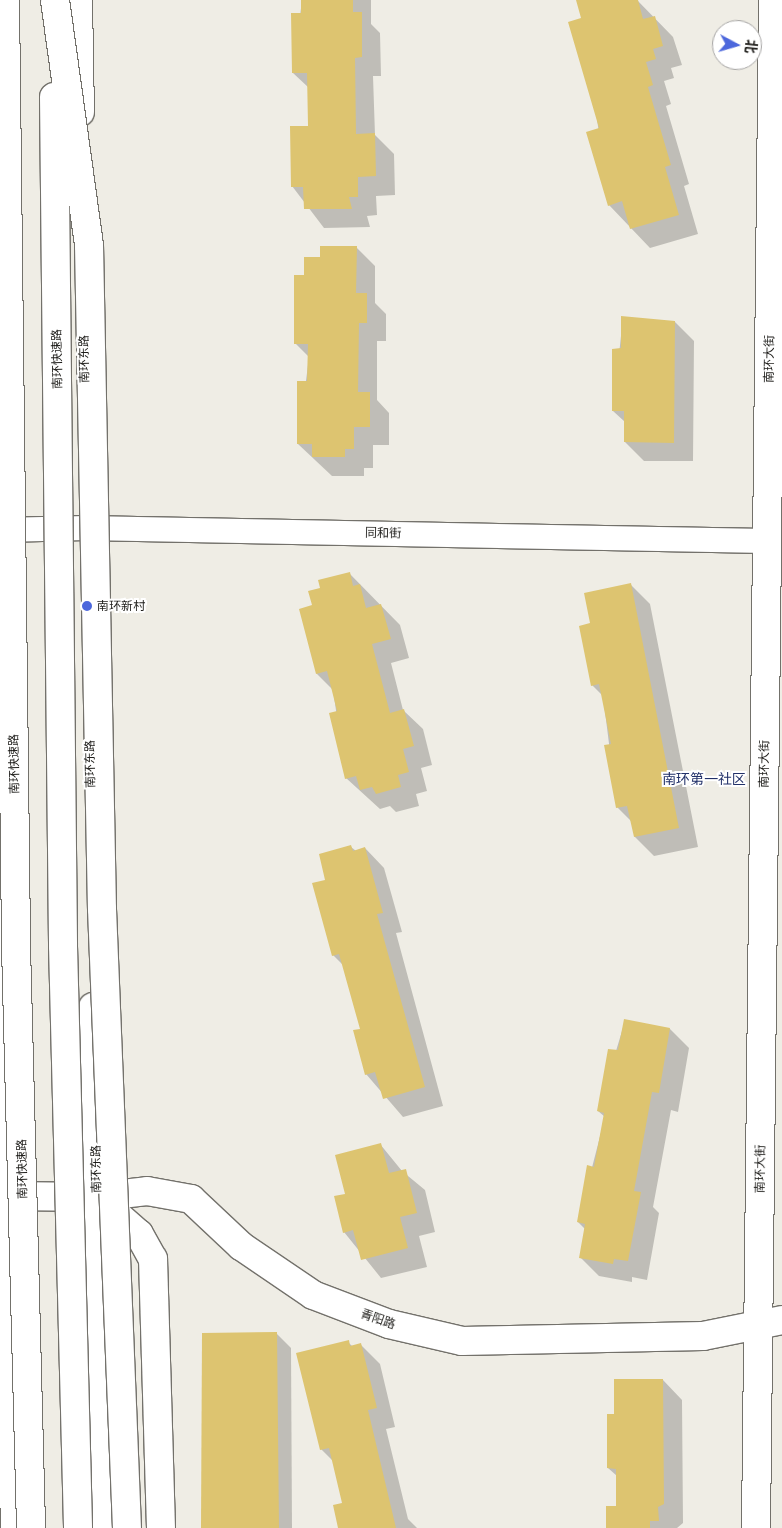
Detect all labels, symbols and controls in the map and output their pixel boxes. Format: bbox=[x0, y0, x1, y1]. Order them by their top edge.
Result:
north arrow bbox=[712, 20, 762, 70]
text: 北 bbox=[741, 39, 762, 54]
street label: 南环快速路 bbox=[49, 329, 65, 389]
street label: 南环东路 bbox=[76, 335, 92, 383]
street label: 南环大街 bbox=[761, 335, 777, 383]
street label: 同和街 bbox=[365, 525, 401, 541]
place label: 南环新村 bbox=[97, 599, 145, 613]
marker: 南环新村 bbox=[81, 600, 93, 612]
street label: 南环快速路 bbox=[6, 734, 22, 794]
street label: 南环东路 bbox=[82, 740, 98, 788]
street label: 南环大街 bbox=[756, 740, 772, 788]
district label: 南环第一社区 bbox=[662, 771, 746, 787]
street label: 南环快速路 bbox=[14, 1139, 30, 1199]
street label: 南环东路 bbox=[88, 1145, 104, 1193]
street label: 南环大街 bbox=[752, 1145, 768, 1193]
street label: 青阳路 bbox=[359, 1306, 397, 1332]

